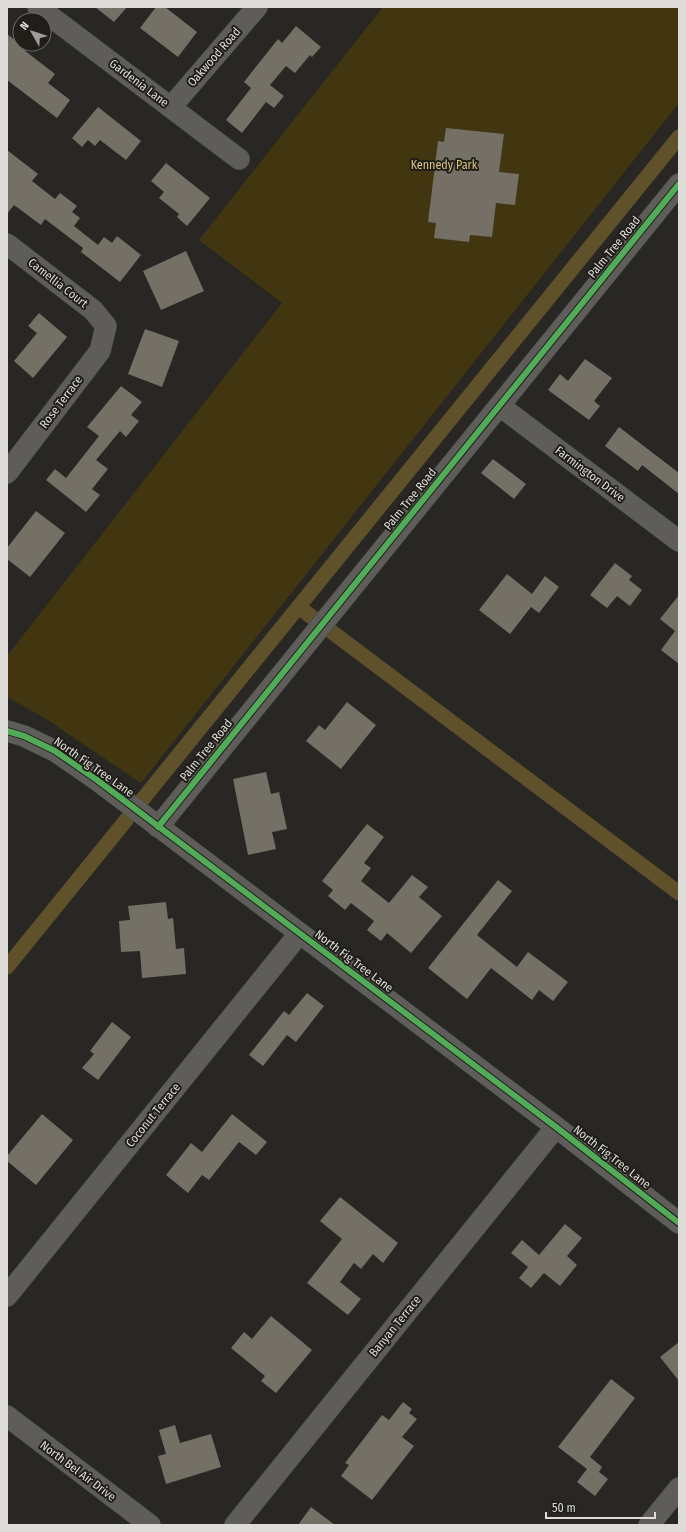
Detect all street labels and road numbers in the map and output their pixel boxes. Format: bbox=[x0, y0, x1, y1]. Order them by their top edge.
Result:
street label: Oakwood Road bbox=[185, 25, 243, 89]
street label: Gardenia Lane bbox=[107, 56, 171, 110]
street label: Palm Tree Road bbox=[585, 213, 643, 281]
street label: Camellia Court bbox=[25, 255, 91, 311]
street label: Rose Terrace bbox=[37, 373, 85, 431]
street label: Farmington Drive bbox=[552, 443, 628, 505]
street label: Palm Tree Road bbox=[381, 465, 439, 533]
street label: Palm Tree Road bbox=[177, 716, 235, 784]
street label: North Fig Tree Lane bbox=[51, 734, 137, 800]
street label: North Fig Tree Lane bbox=[312, 927, 396, 995]
street label: Coconut Terrace bbox=[123, 1080, 183, 1150]
street label: North Fig Tree Lane bbox=[571, 1122, 654, 1192]
street label: Banyan Terrace bbox=[366, 1293, 424, 1359]
street label: North Bel Air Drive bbox=[37, 1438, 119, 1504]

